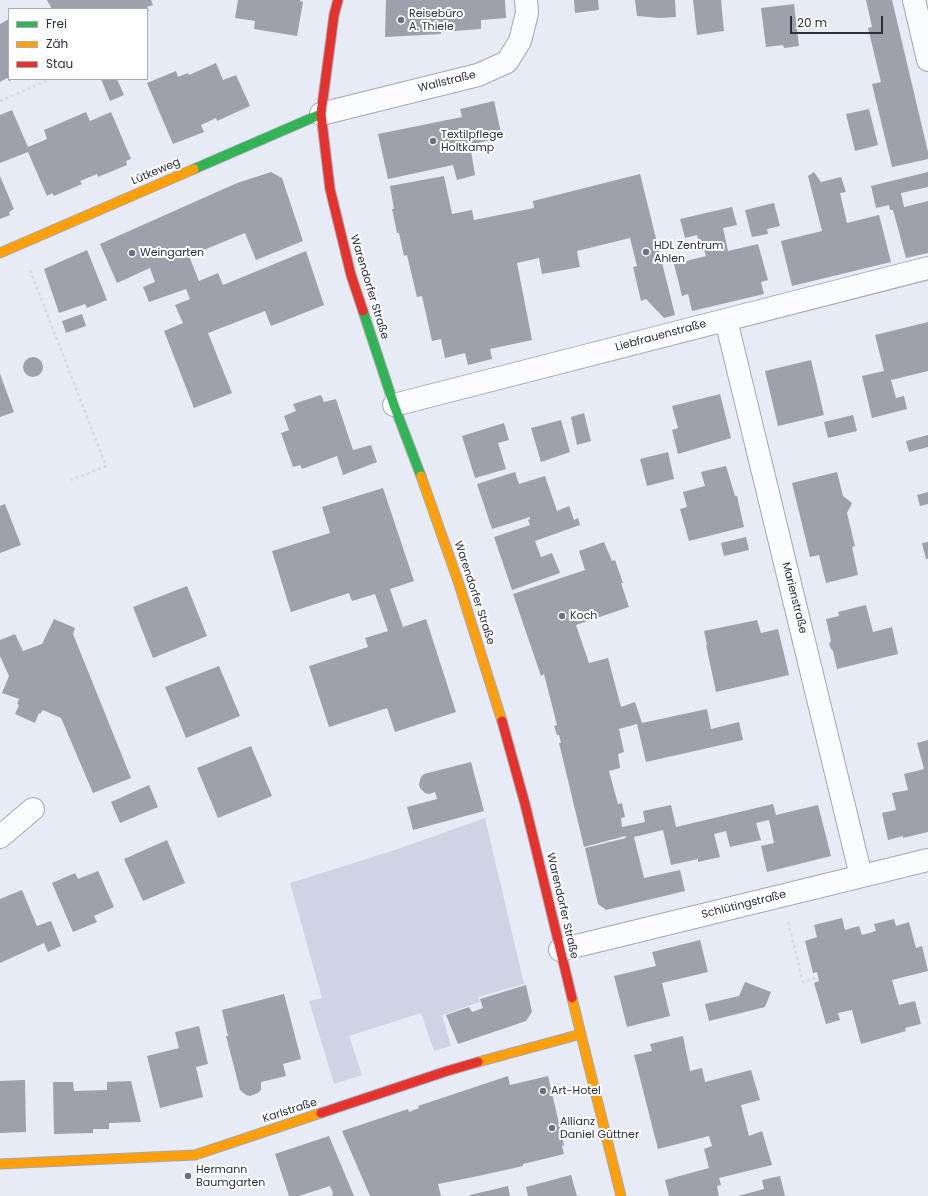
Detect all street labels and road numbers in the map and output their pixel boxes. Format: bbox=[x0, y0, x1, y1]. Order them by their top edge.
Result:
street label: Wallstraße bbox=[417, 68, 477, 96]
street label: Lütkeweg bbox=[130, 156, 182, 188]
street label: Warendorfer Straße bbox=[347, 233, 391, 341]
street label: Liebfrauenstraße bbox=[614, 318, 708, 354]
street label: Warendorfer Straße bbox=[451, 539, 497, 647]
street label: Marienstraße bbox=[779, 561, 809, 635]
street label: Warendorfer Straße bbox=[543, 852, 581, 960]
street label: Schlütingstraße bbox=[700, 888, 788, 922]
street label: Karlstraße bbox=[261, 1096, 319, 1126]

